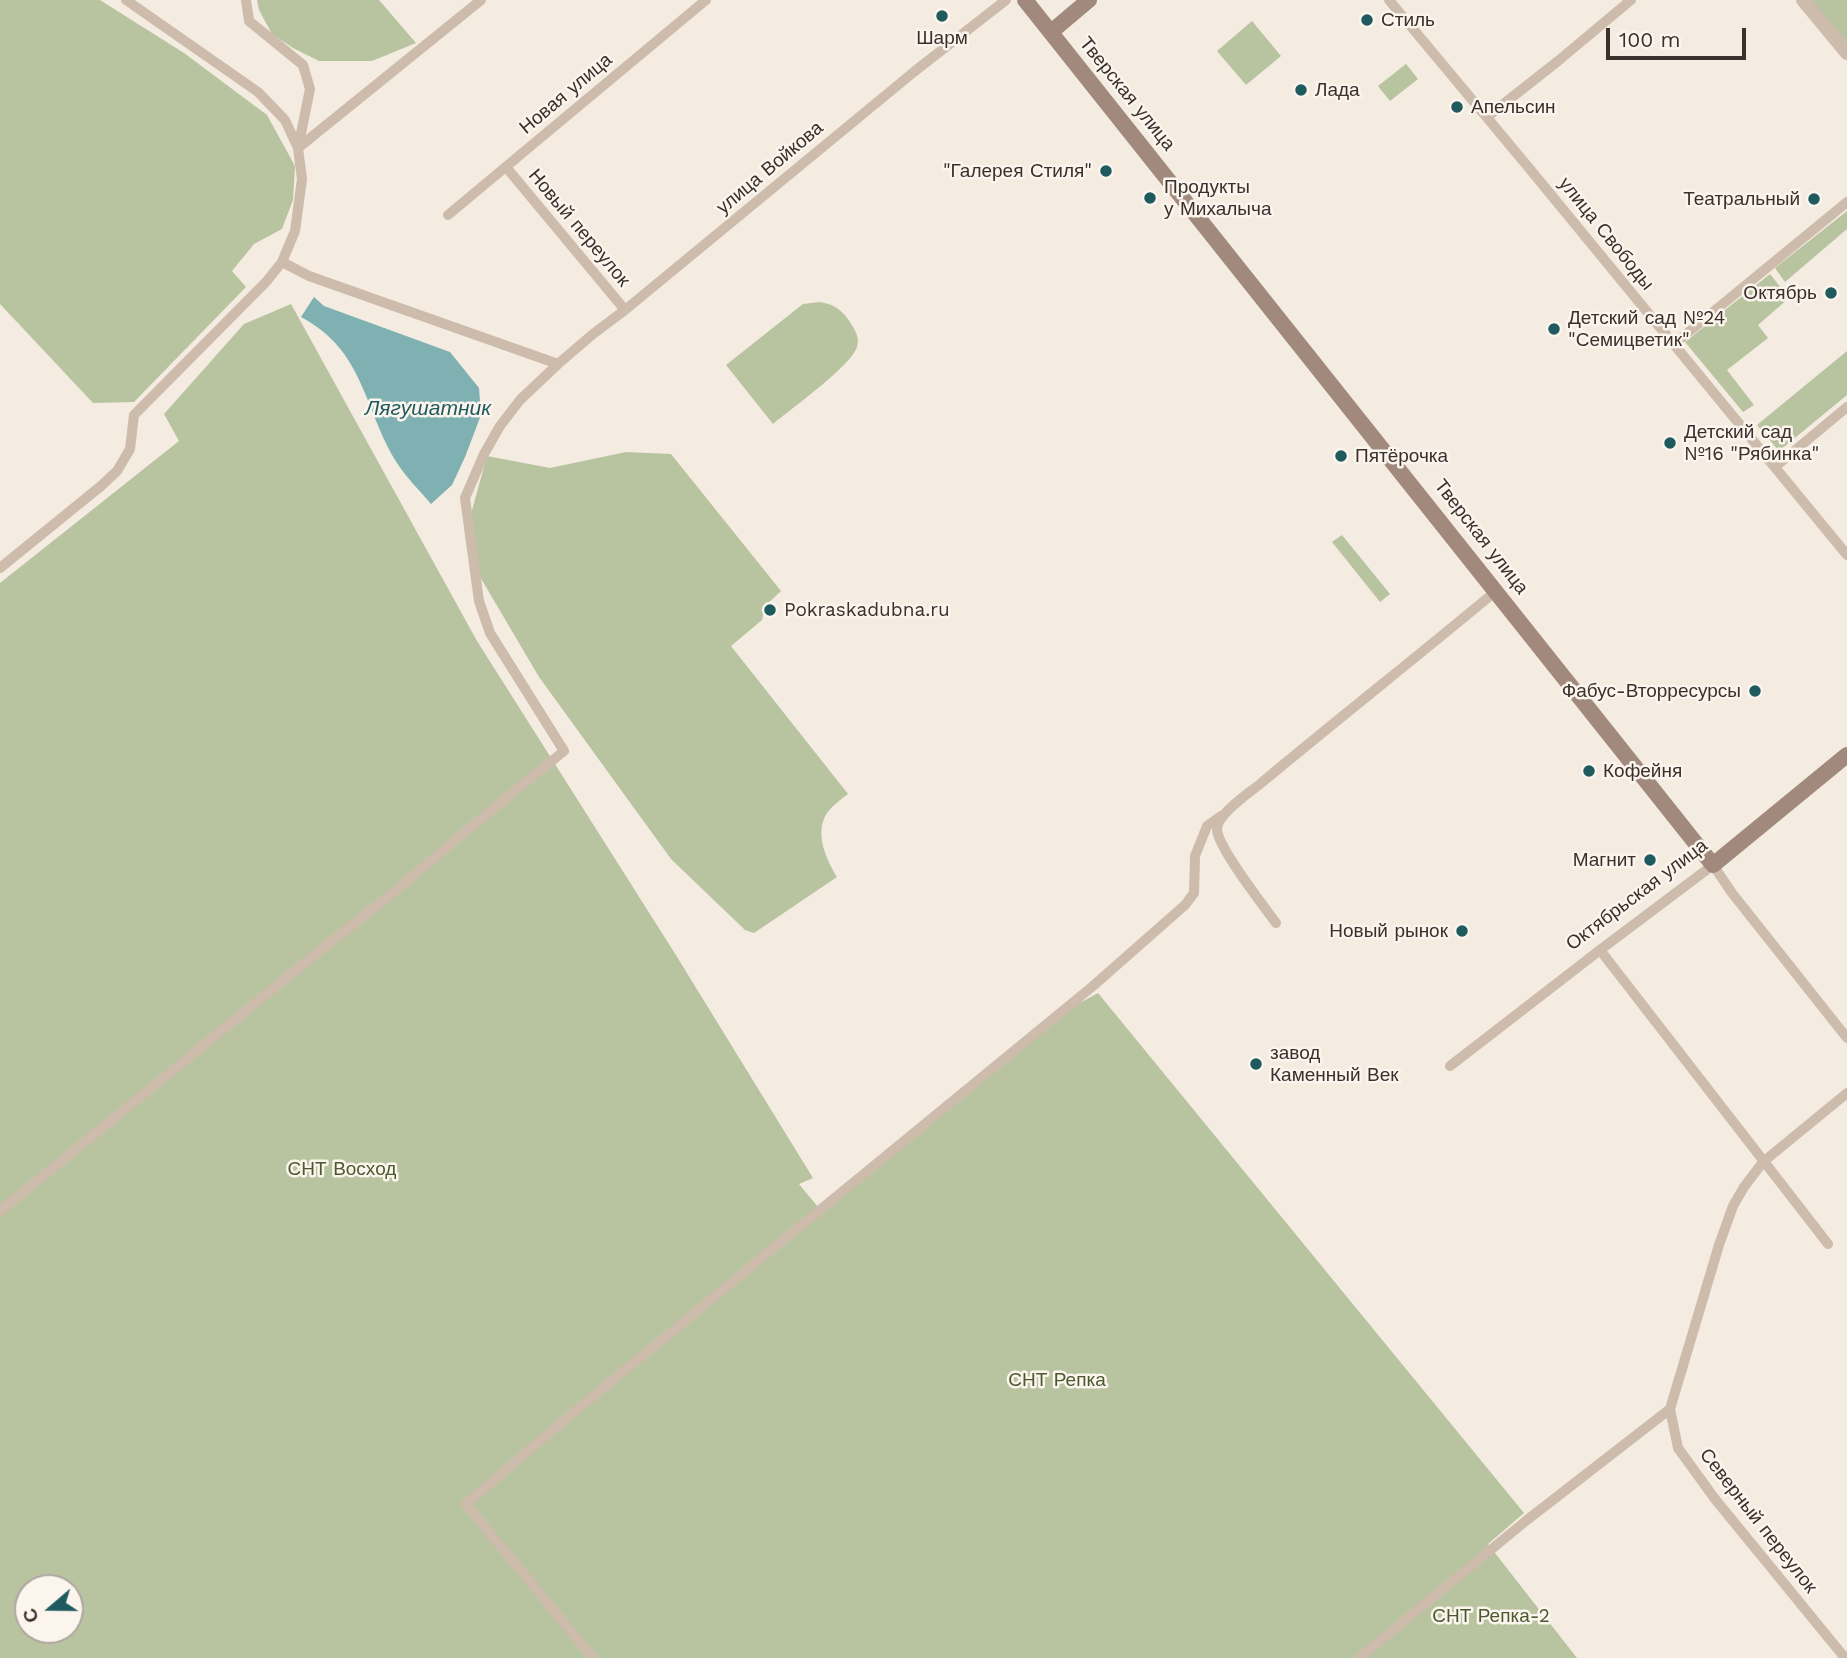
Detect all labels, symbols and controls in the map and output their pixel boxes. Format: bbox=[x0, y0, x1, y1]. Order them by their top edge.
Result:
marker: Шарм bbox=[934, 8, 950, 24]
place label: Стиль bbox=[1381, 9, 1435, 31]
marker: Стиль bbox=[1359, 12, 1375, 28]
scale bar bbox=[1609, 14, 1749, 58]
place label: Шарм bbox=[916, 27, 968, 49]
text: 100 m bbox=[1619, 27, 1681, 52]
street label: Тверская улица bbox=[1074, 33, 1180, 155]
street label: Новая улица bbox=[515, 49, 617, 139]
place label: Лада bbox=[1315, 79, 1360, 101]
marker: Лада bbox=[1293, 82, 1309, 98]
place label: Апельсин bbox=[1471, 96, 1555, 118]
marker: Апельсин bbox=[1449, 99, 1465, 115]
street label: улица Войкова bbox=[712, 117, 828, 219]
place label: "Галерея Стиля" bbox=[943, 160, 1092, 182]
marker: "Галерея Стиля" bbox=[1098, 163, 1114, 179]
street label: Новый переулок bbox=[523, 165, 635, 291]
street label: улица Свободы bbox=[1554, 173, 1658, 295]
place label: Продукты у Михалыча bbox=[1164, 176, 1271, 220]
place label: Театральный bbox=[1683, 188, 1800, 210]
marker: Продукты у Михалыча bbox=[1142, 190, 1158, 206]
marker: Театральный bbox=[1806, 191, 1822, 207]
place label: Октябрь bbox=[1743, 282, 1817, 304]
marker: Октябрь bbox=[1823, 285, 1839, 301]
place label: Детский сад №24 "Семицветик" bbox=[1568, 307, 1725, 351]
marker: Детский сад №24 "Семицветик" bbox=[1546, 321, 1562, 337]
water label: Лягушатник bbox=[365, 396, 491, 422]
place label: Детский сад №16 "Рябинка" bbox=[1684, 421, 1819, 465]
marker: Детский сад №16 "Рябинка" bbox=[1662, 435, 1678, 451]
place label: Пятёрочка bbox=[1355, 445, 1448, 467]
marker: Пятёрочка bbox=[1333, 448, 1349, 464]
street label: Тверская улица bbox=[1429, 475, 1533, 599]
place label: Pokraskadubna.ru bbox=[784, 599, 950, 621]
marker: Pokraskadubna.ru bbox=[762, 602, 778, 618]
place label: Фабус-Вторресурсы bbox=[1562, 680, 1741, 702]
marker: Фабус-Вторресурсы bbox=[1747, 683, 1763, 699]
place label: Кофейня bbox=[1603, 760, 1682, 782]
marker: Кофейня bbox=[1581, 763, 1597, 779]
street label: Октябрьская улица bbox=[1562, 834, 1712, 956]
place label: Магнит bbox=[1573, 849, 1636, 871]
marker: Магнит bbox=[1642, 852, 1658, 868]
place label: Новый рынок bbox=[1329, 920, 1448, 942]
marker: Новый рынок bbox=[1454, 923, 1470, 939]
place label: завод Каменный Век bbox=[1270, 1042, 1399, 1086]
marker: завод Каменный Век bbox=[1248, 1056, 1264, 1072]
park label: СНТ Восход bbox=[288, 1158, 396, 1180]
park label: СНТ Репка bbox=[1008, 1369, 1106, 1391]
street label: Северный переулок bbox=[1694, 1444, 1822, 1598]
north arrow bbox=[14, 1574, 84, 1644]
text: С bbox=[18, 1605, 44, 1626]
park label: СНТ Репка-2 bbox=[1432, 1605, 1550, 1627]

